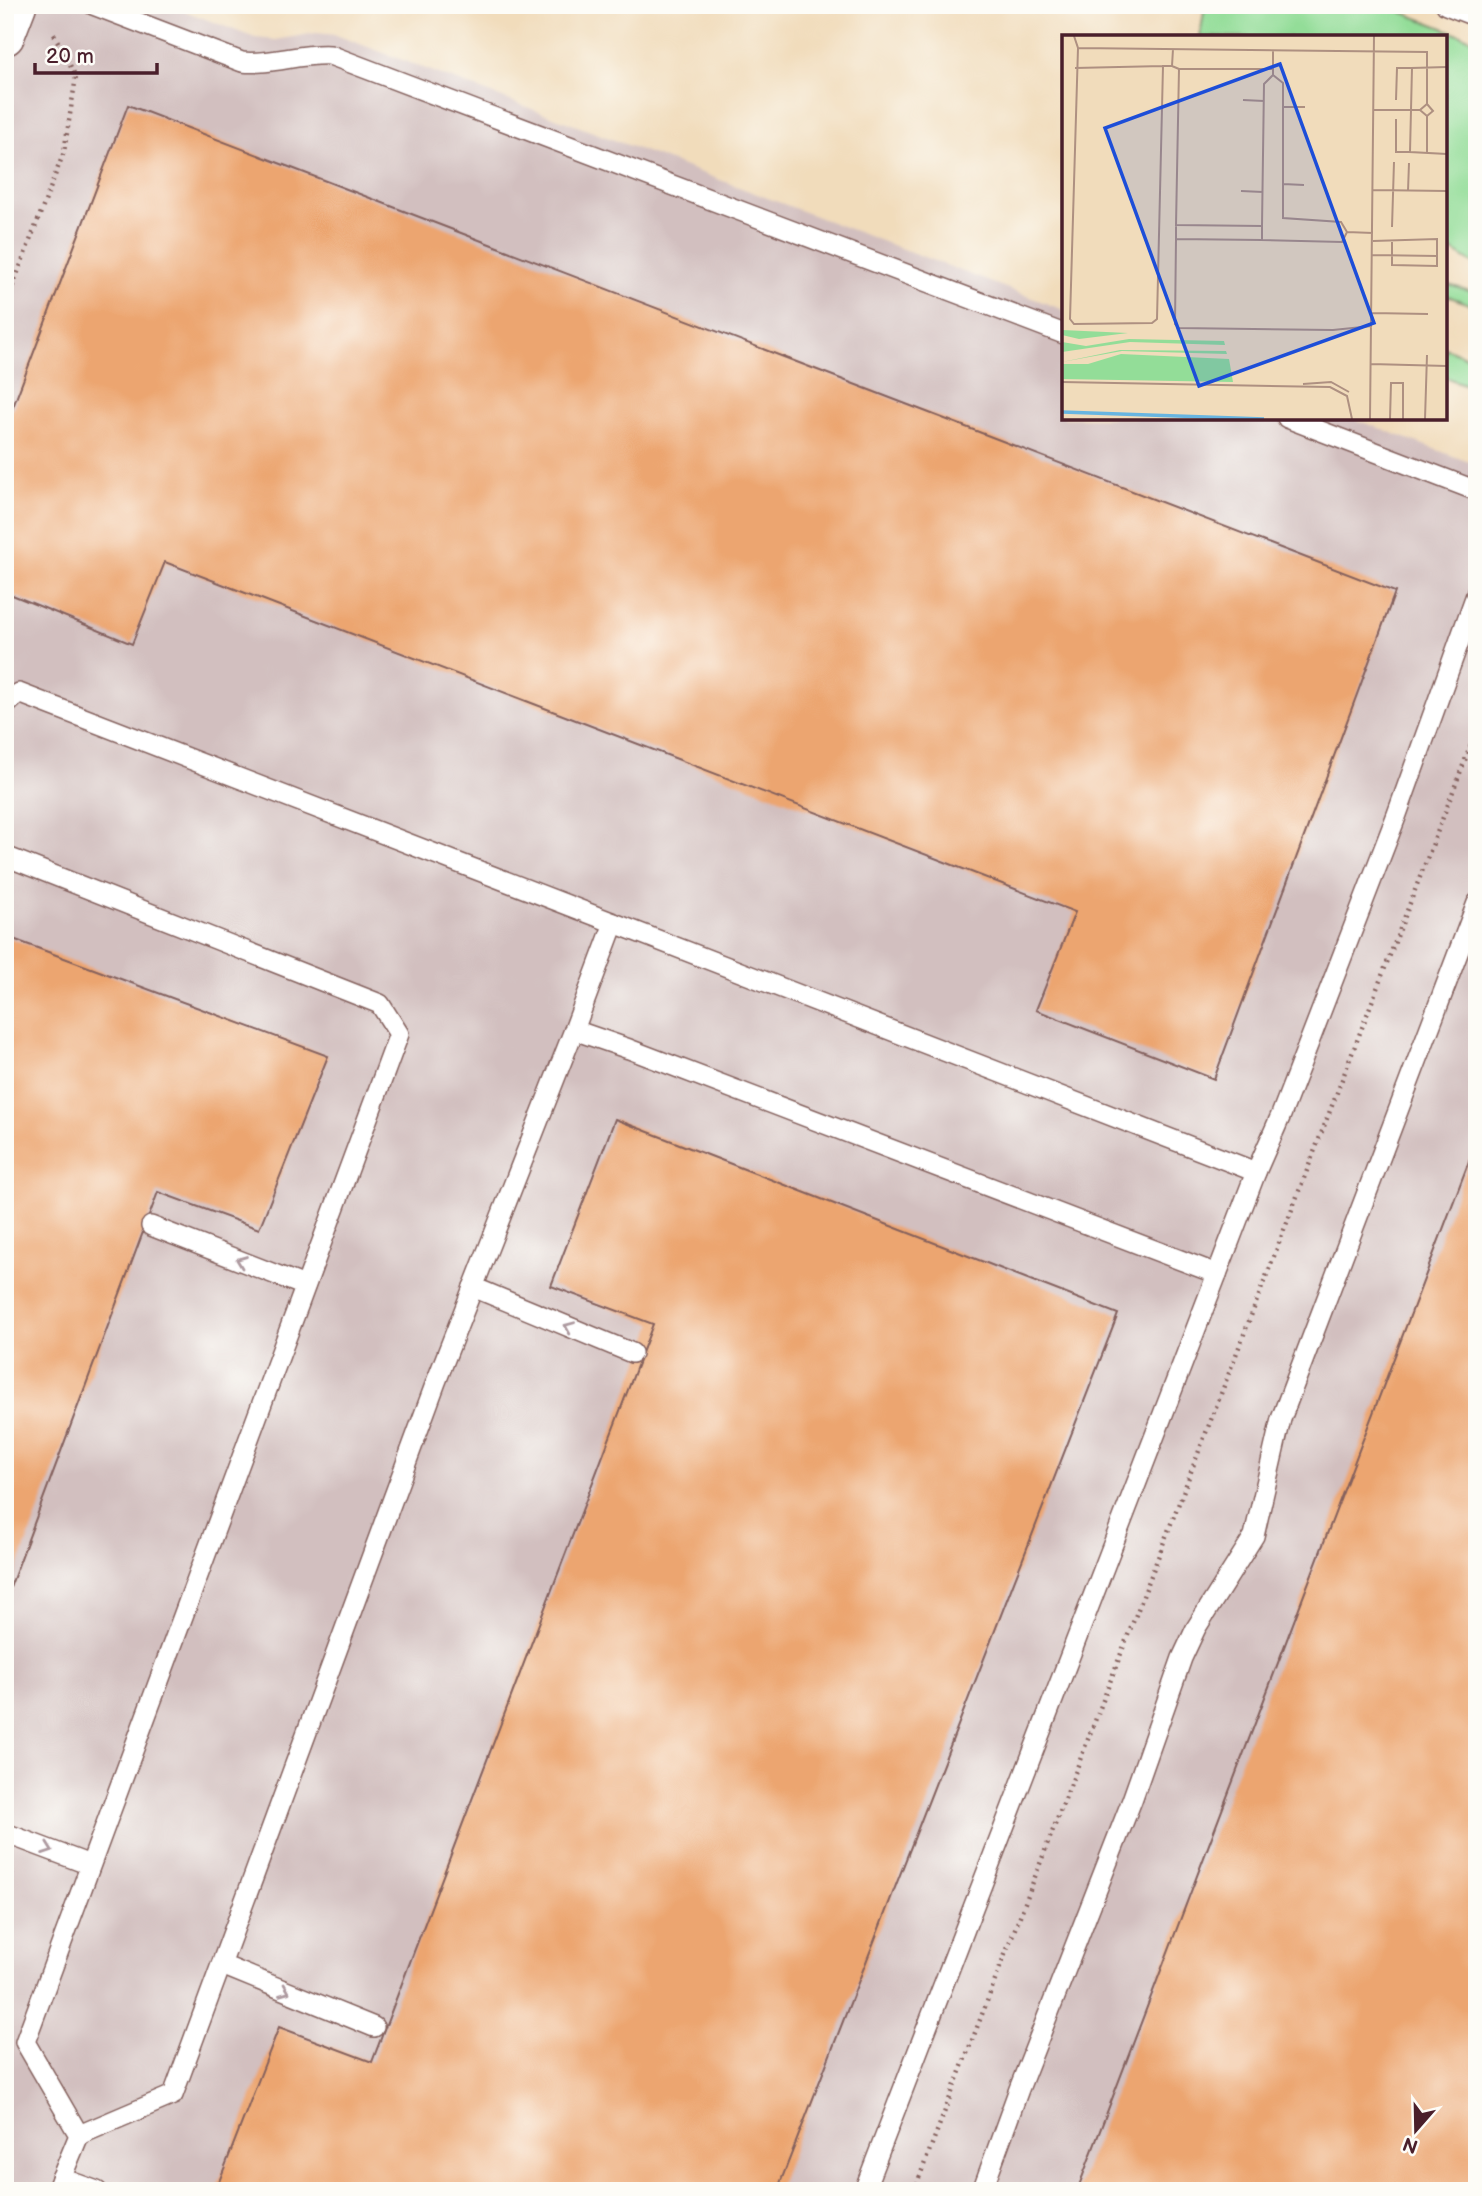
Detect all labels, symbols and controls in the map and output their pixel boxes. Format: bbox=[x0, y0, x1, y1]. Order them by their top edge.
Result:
scale bar bbox=[35, 32, 158, 76]
inset map bbox=[1062, 35, 1447, 420]
text: 20 m bbox=[46, 44, 94, 69]
one-way arrow bbox=[236, 1256, 248, 1270]
one-way arrow bbox=[564, 1321, 576, 1335]
one-way arrow bbox=[41, 1840, 53, 1854]
one-way arrow bbox=[278, 1982, 290, 1996]
north arrow bbox=[1380, 2094, 1450, 2164]
text: N bbox=[1400, 2131, 1421, 2158]

